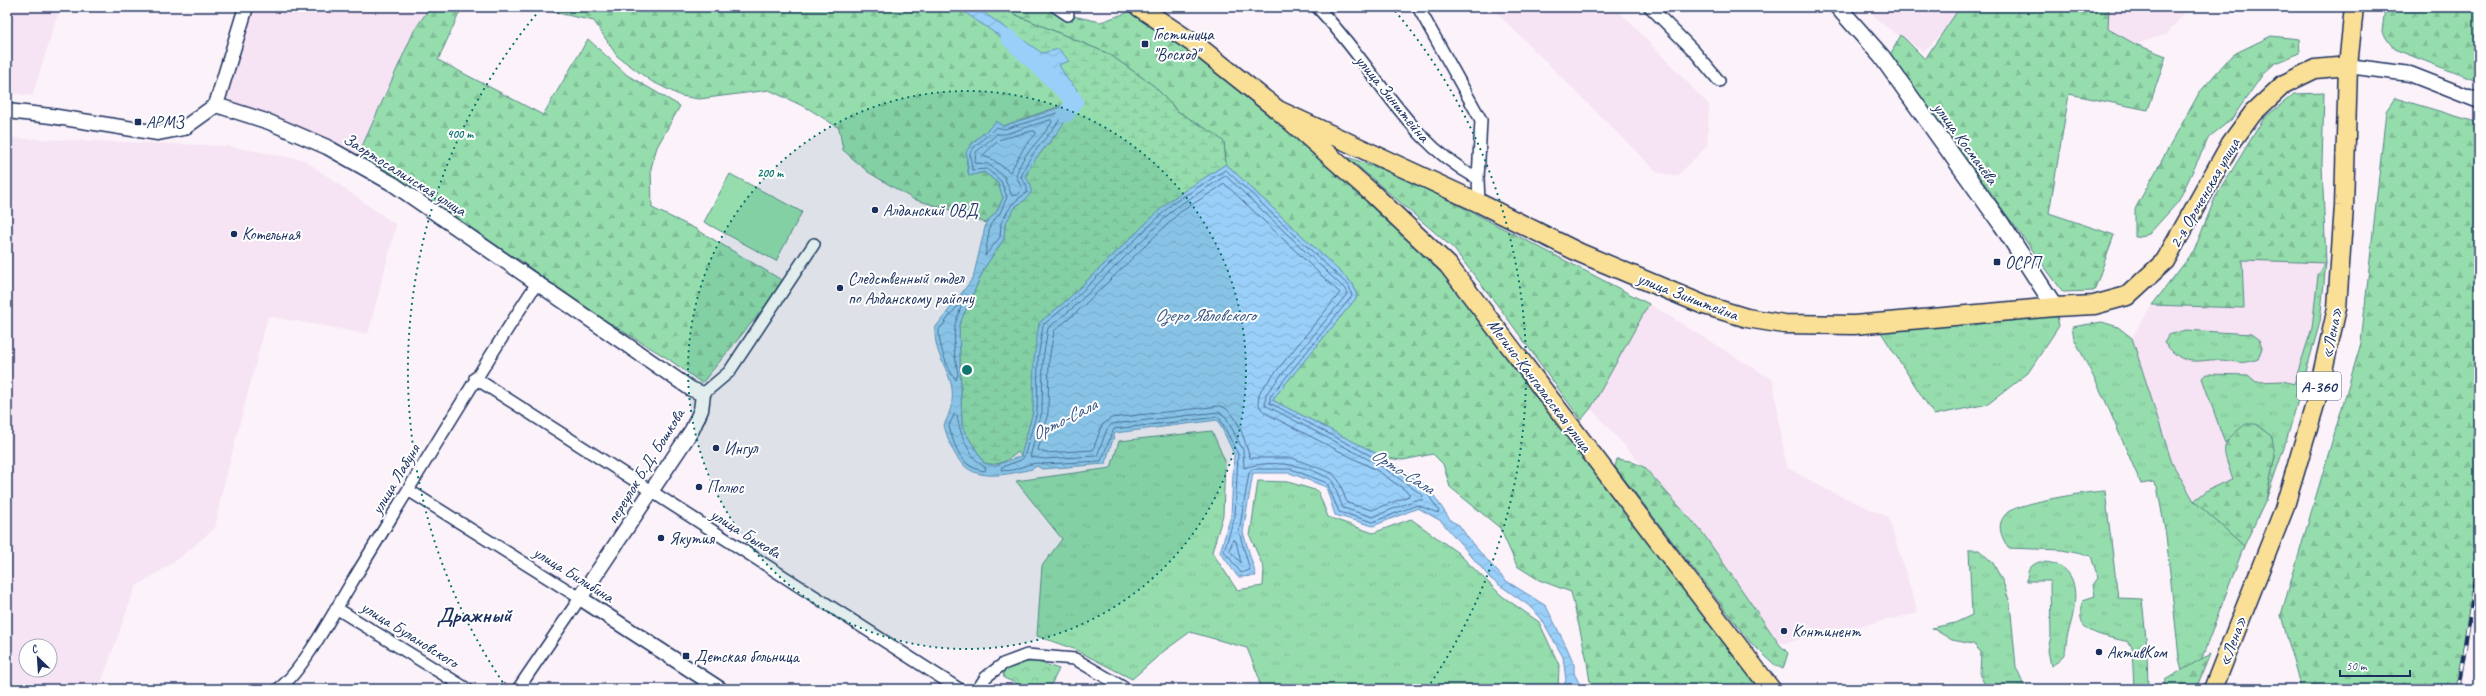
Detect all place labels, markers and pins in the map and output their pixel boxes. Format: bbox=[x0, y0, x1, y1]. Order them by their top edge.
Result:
place label: Гостиница "Восход" bbox=[1153, 24, 1215, 65]
marker: Гостиница "Восход" bbox=[1140, 39, 1150, 49]
place label: АРМЗ bbox=[146, 112, 185, 133]
marker: АРМЗ bbox=[133, 117, 143, 127]
place label: Алданский ОВД bbox=[883, 200, 980, 221]
marker: Алданский ОВД bbox=[870, 205, 880, 215]
place label: Котельная bbox=[242, 224, 301, 245]
marker: Котельная bbox=[229, 229, 239, 239]
place label: ОСРП bbox=[2005, 252, 2043, 273]
marker: ОСРП bbox=[1992, 257, 2002, 267]
place label: Следственный отдел по Алданскому району bbox=[848, 268, 975, 309]
marker: Следственный отдел по Алданскому району bbox=[835, 283, 845, 293]
centre of rings bbox=[960, 363, 974, 377]
place label: Ингул bbox=[724, 438, 759, 459]
marker: Ингул bbox=[711, 443, 721, 453]
place label: Полюс bbox=[707, 477, 744, 498]
marker: Полюс bbox=[694, 482, 704, 492]
place label: Якутия bbox=[669, 528, 715, 549]
marker: Якутия bbox=[656, 533, 666, 543]
place label: Континент bbox=[1792, 621, 1862, 642]
marker: Континент bbox=[1779, 626, 1789, 636]
place label: АктивКом bbox=[2107, 642, 2168, 663]
place label: Детская больница bbox=[694, 646, 801, 667]
marker: АктивКом bbox=[2094, 647, 2104, 657]
marker: Детская больница bbox=[681, 651, 691, 661]

